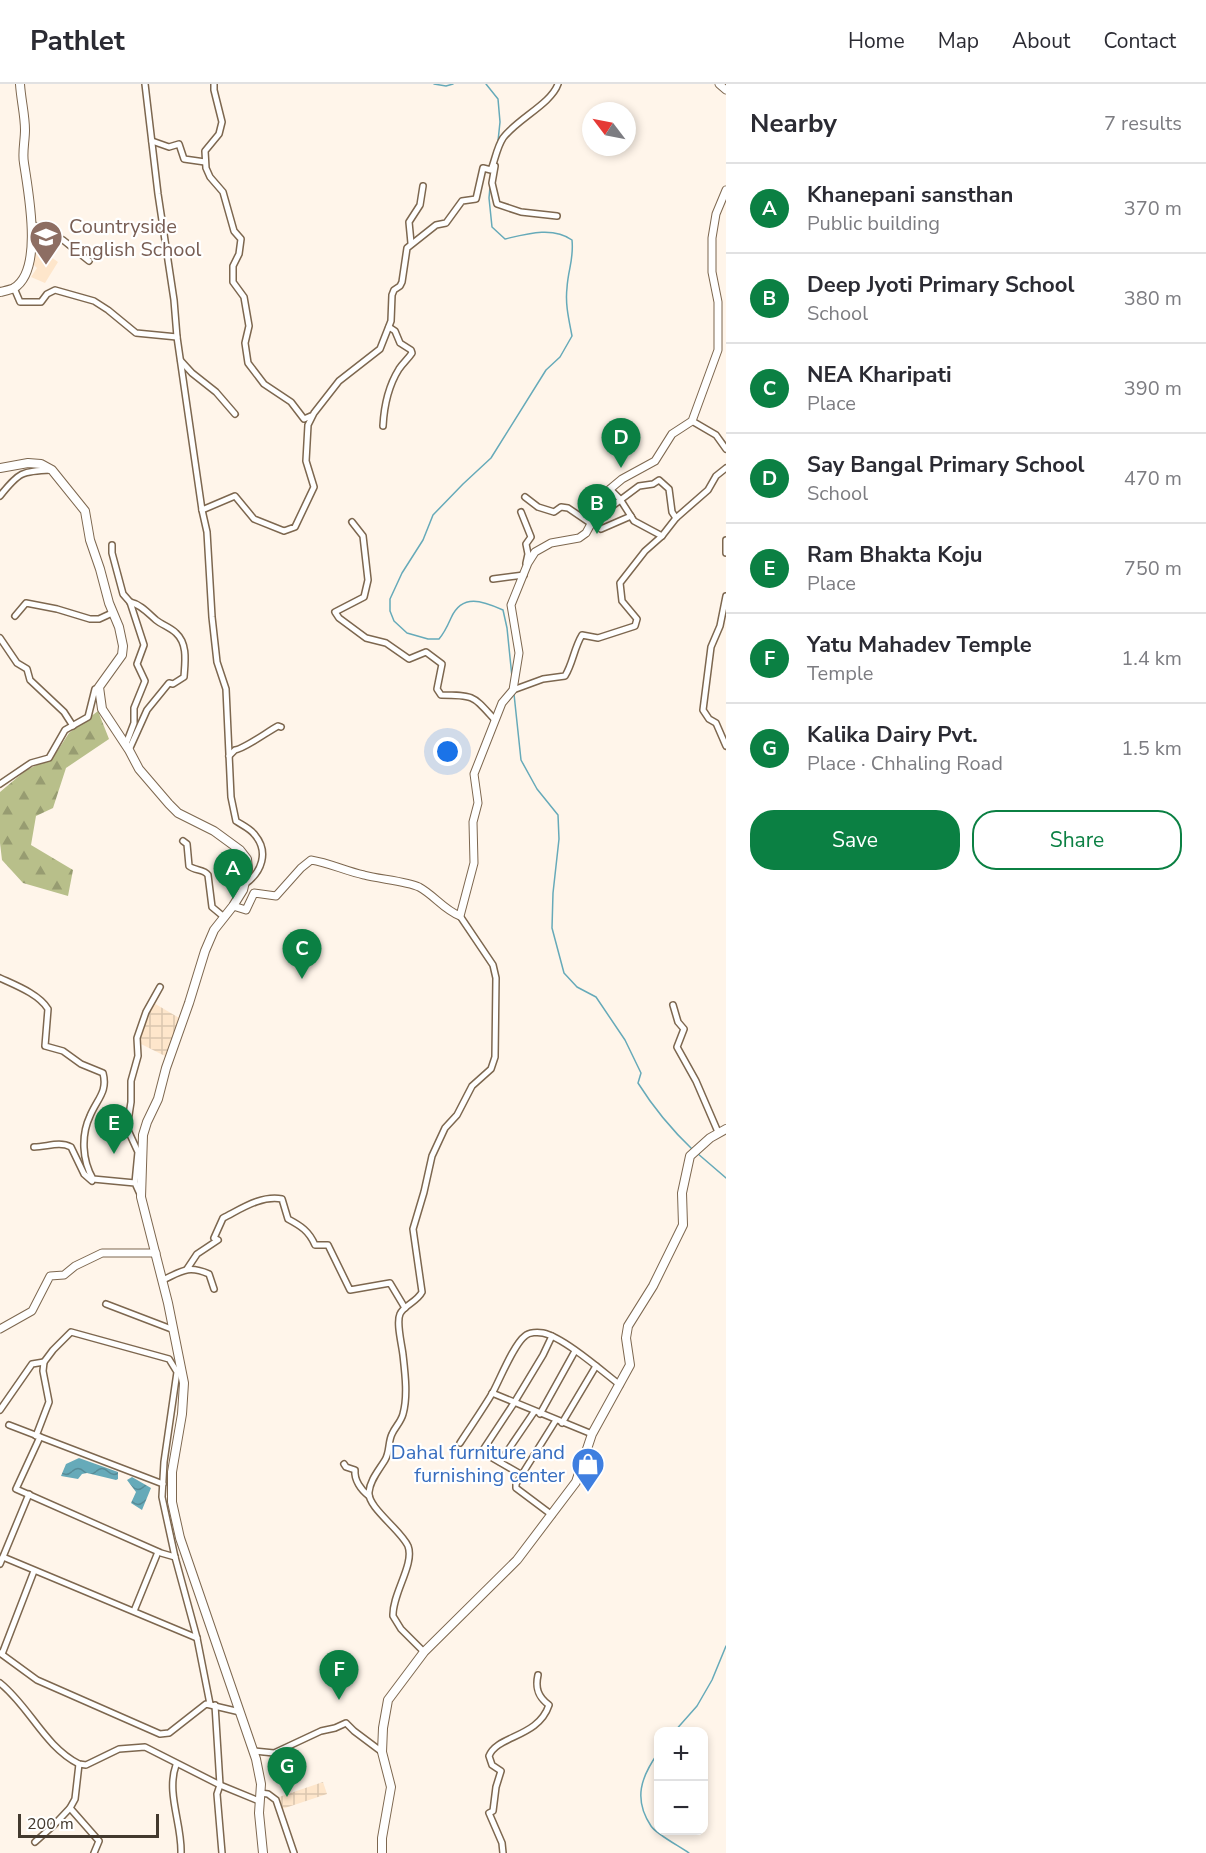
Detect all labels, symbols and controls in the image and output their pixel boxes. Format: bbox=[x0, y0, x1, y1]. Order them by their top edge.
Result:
text: Pathlet bbox=[30, 22, 125, 60]
text: Home bbox=[848, 27, 905, 55]
text: Map bbox=[938, 27, 979, 55]
text: About bbox=[1012, 27, 1070, 55]
text: Contact bbox=[1103, 27, 1176, 55]
north arrow bbox=[582, 102, 636, 156]
text: Nearby bbox=[750, 106, 837, 141]
text: 7 results bbox=[1104, 110, 1182, 137]
text: Khanepani sansthan bbox=[807, 180, 1013, 210]
text: A bbox=[762, 195, 777, 222]
text: 370 m bbox=[1124, 195, 1182, 222]
text: Public building bbox=[807, 210, 940, 237]
place label: Countryside English School bbox=[69, 213, 202, 263]
school or university icon: Countryside English School bbox=[28, 219, 64, 266]
text: Deep Jyoti Primary School bbox=[807, 270, 1074, 300]
text: B bbox=[763, 285, 776, 312]
text: 380 m bbox=[1124, 285, 1182, 312]
text: School bbox=[807, 300, 868, 327]
text: NEA Kharipati bbox=[807, 360, 952, 390]
text: C bbox=[763, 375, 776, 402]
text: 390 m bbox=[1124, 375, 1182, 402]
text: Place bbox=[807, 390, 856, 417]
pin: D bbox=[602, 418, 640, 468]
text: Say Bangal Primary School bbox=[807, 450, 1085, 480]
text: D bbox=[762, 465, 777, 492]
text: 470 m bbox=[1124, 465, 1182, 492]
text: School bbox=[807, 480, 868, 507]
pin: B bbox=[578, 484, 616, 534]
text: Ram Bhakta Koju bbox=[807, 540, 983, 570]
text: E bbox=[764, 555, 775, 582]
text: 750 m bbox=[1124, 555, 1182, 582]
text: Place bbox=[807, 570, 856, 597]
text: Yatu Mahadev Temple bbox=[807, 630, 1032, 660]
text: F bbox=[764, 645, 775, 672]
text: 1.4 km bbox=[1121, 645, 1182, 672]
text: Temple bbox=[807, 660, 873, 687]
text: Kalika Dairy Pvt. bbox=[807, 720, 978, 750]
text: G bbox=[762, 735, 777, 762]
text: 1.5 km bbox=[1121, 735, 1182, 762]
your location bbox=[433, 737, 462, 766]
text: Place · Chhaling Road bbox=[807, 750, 1003, 777]
button: Save bbox=[750, 810, 960, 870]
button: Share bbox=[972, 810, 1182, 870]
pin: A bbox=[214, 850, 252, 899]
pin: C bbox=[282, 930, 322, 979]
pin: E bbox=[94, 1104, 134, 1154]
place label: Dahal furniture and furnishing center bbox=[391, 1439, 565, 1489]
shop icon: Dahal furniture and furnishing center bbox=[570, 1446, 606, 1493]
pin: F bbox=[320, 1650, 358, 1700]
map controls bbox=[654, 1727, 708, 1835]
button: + bbox=[654, 1727, 708, 1781]
pin: G bbox=[268, 1748, 306, 1797]
button: − bbox=[654, 1781, 708, 1835]
scale bar bbox=[18, 1811, 159, 1838]
text: 200 m bbox=[27, 1813, 74, 1835]

